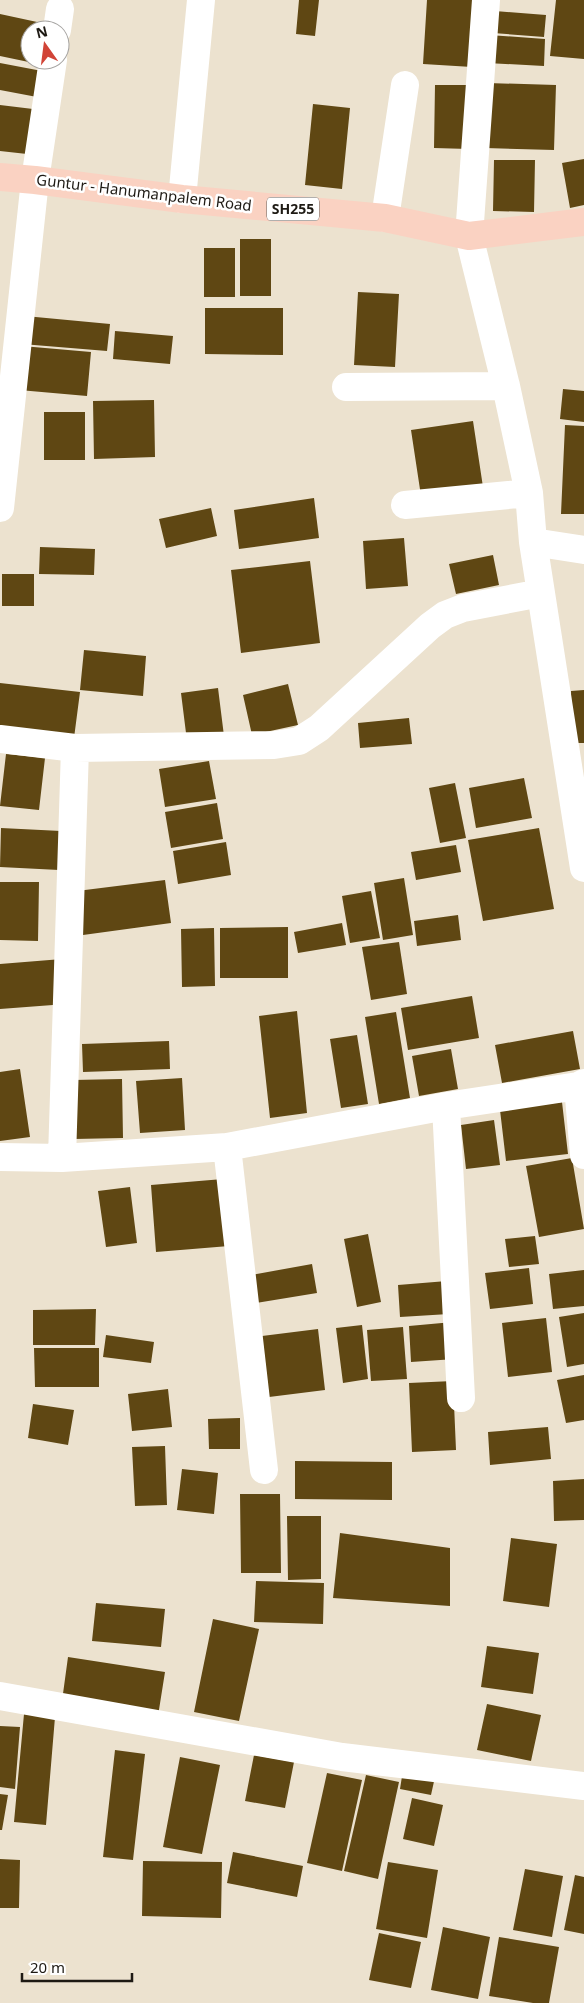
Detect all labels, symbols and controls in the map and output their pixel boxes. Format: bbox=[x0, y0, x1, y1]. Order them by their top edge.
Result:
north arrow bbox=[20, 20, 70, 70]
text: N bbox=[34, 21, 50, 42]
street label: Guntur - Hanumanpalem Road bbox=[35, 169, 253, 215]
road number: SH255 bbox=[267, 198, 319, 220]
scale bar bbox=[22, 1950, 132, 1982]
text: 20 m bbox=[30, 1957, 65, 1977]

